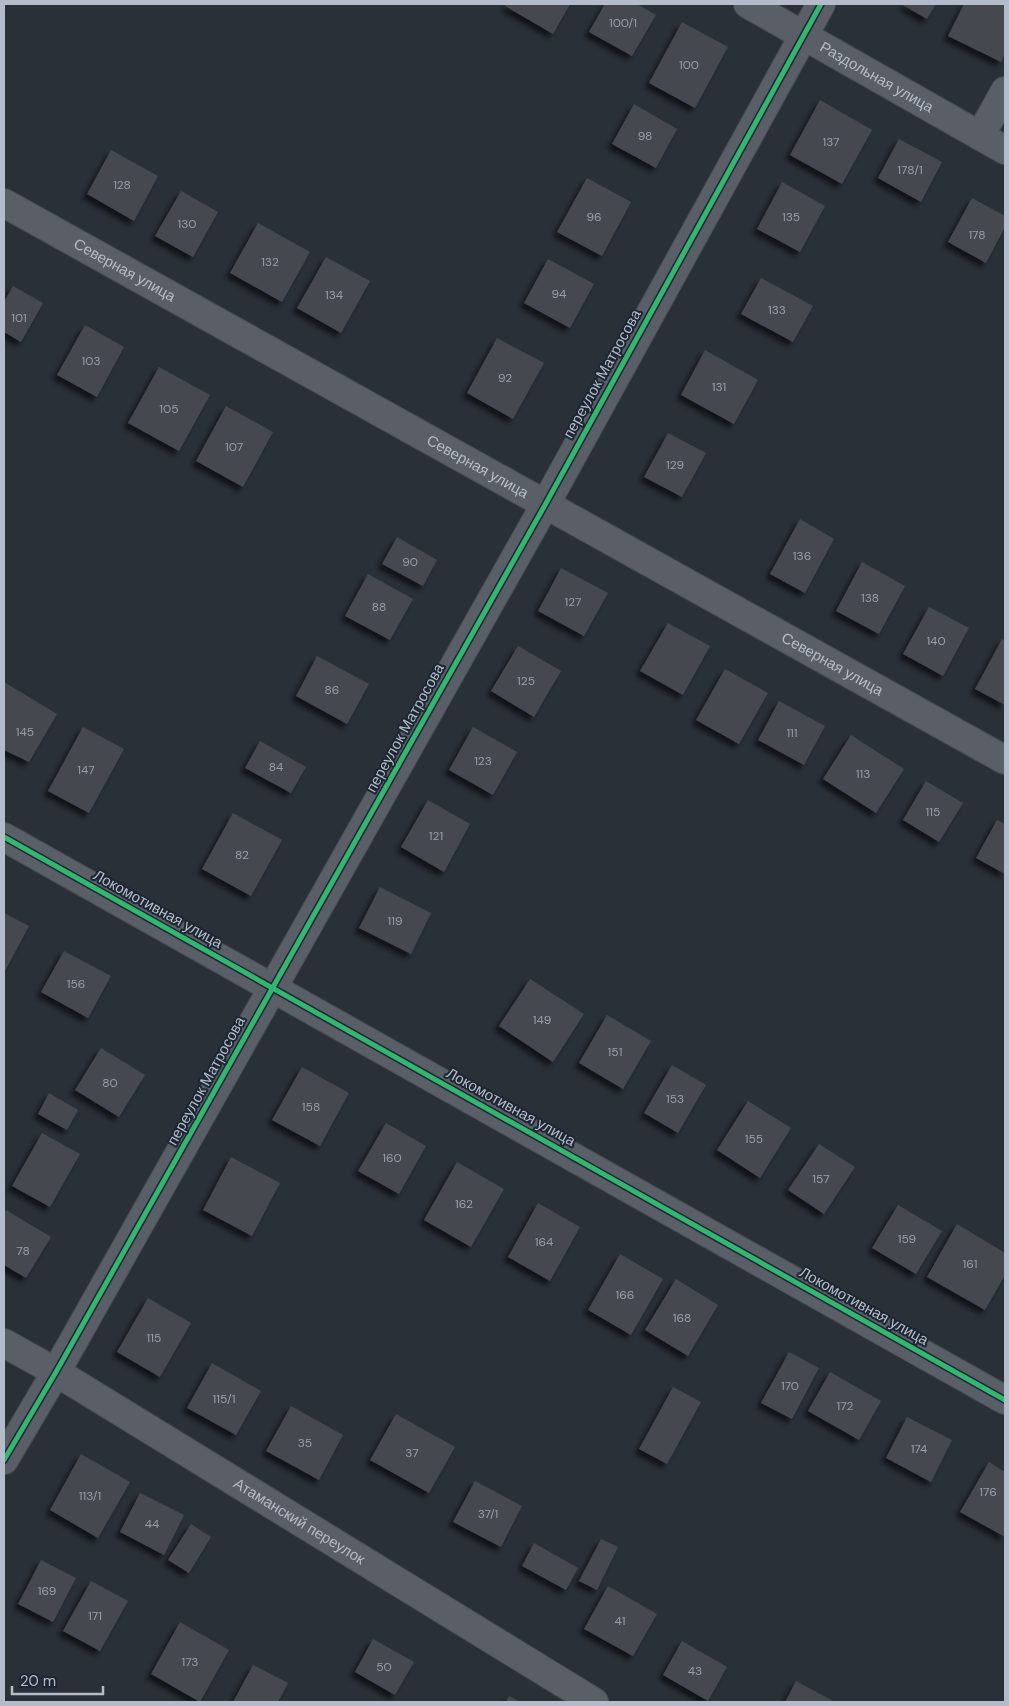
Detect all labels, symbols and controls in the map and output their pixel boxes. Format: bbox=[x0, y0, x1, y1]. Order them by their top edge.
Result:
house number: 100/1 bbox=[609, 15, 637, 31]
street label: Раздольная улица bbox=[816, 37, 938, 118]
house number: 100 bbox=[679, 57, 699, 73]
house number: 98 bbox=[638, 128, 652, 144]
house number: 137 bbox=[822, 134, 840, 150]
house number: 178/1 bbox=[897, 162, 923, 178]
house number: 128 bbox=[113, 177, 131, 193]
house number: 96 bbox=[586, 209, 602, 225]
house number: 135 bbox=[782, 209, 800, 225]
house number: 130 bbox=[177, 216, 197, 232]
house number: 178 bbox=[968, 227, 986, 243]
street label: Северная улица bbox=[70, 234, 180, 307]
house number: 132 bbox=[261, 254, 279, 270]
house number: 94 bbox=[552, 286, 566, 302]
house number: 134 bbox=[325, 287, 343, 303]
house number: 133 bbox=[768, 302, 786, 318]
street label: переулок Матросова bbox=[558, 305, 646, 442]
house number: 101 bbox=[11, 310, 27, 326]
house number: 103 bbox=[81, 353, 101, 369]
house number: 92 bbox=[498, 370, 512, 386]
house number: 131 bbox=[712, 379, 726, 395]
house number: 105 bbox=[159, 401, 179, 417]
street label: Северная улица bbox=[423, 430, 533, 503]
house number: 107 bbox=[225, 439, 243, 455]
house number: 129 bbox=[666, 457, 684, 473]
house number: 136 bbox=[793, 548, 811, 564]
house number: 90 bbox=[402, 554, 418, 570]
house number: 138 bbox=[861, 590, 879, 606]
house number: 127 bbox=[565, 594, 581, 610]
house number: 88 bbox=[372, 599, 386, 615]
street label: Северная улица bbox=[778, 628, 888, 701]
house number: 140 bbox=[926, 633, 946, 649]
street label: переулок Матросова bbox=[361, 659, 449, 796]
house number: 125 bbox=[517, 673, 535, 689]
house number: 86 bbox=[325, 682, 339, 698]
house number: 145 bbox=[16, 724, 34, 740]
house number: 111 bbox=[786, 725, 798, 741]
house number: 123 bbox=[474, 753, 492, 769]
house number: 84 bbox=[269, 759, 283, 775]
house number: 147 bbox=[77, 762, 95, 778]
house number: 113 bbox=[856, 766, 870, 782]
house number: 115 bbox=[926, 804, 940, 820]
house number: 121 bbox=[429, 828, 443, 844]
house number: 82 bbox=[235, 847, 249, 863]
street label: Локомотивная улица bbox=[90, 865, 227, 953]
house number: 119 bbox=[387, 913, 403, 929]
house number: 156 bbox=[67, 976, 85, 992]
street label: переулок Матросова bbox=[162, 1012, 250, 1149]
house number: 149 bbox=[533, 1012, 551, 1028]
house number: 151 bbox=[608, 1044, 622, 1060]
street label: Локомотивная улица bbox=[443, 1063, 580, 1151]
house number: 80 bbox=[102, 1075, 118, 1091]
house number: 153 bbox=[666, 1091, 684, 1107]
house number: 158 bbox=[302, 1099, 320, 1115]
house number: 155 bbox=[745, 1131, 763, 1147]
house number: 160 bbox=[382, 1150, 402, 1166]
house number: 157 bbox=[812, 1171, 830, 1187]
house number: 162 bbox=[455, 1196, 473, 1212]
house number: 159 bbox=[898, 1231, 916, 1247]
house number: 164 bbox=[535, 1234, 553, 1250]
house number: 78 bbox=[16, 1243, 30, 1259]
house number: 161 bbox=[962, 1256, 978, 1272]
street label: Локомотивная улица bbox=[796, 1262, 933, 1350]
house number: 166 bbox=[616, 1287, 634, 1303]
house number: 168 bbox=[673, 1310, 691, 1326]
house number: 115 bbox=[147, 1330, 161, 1346]
house number: 170 bbox=[781, 1378, 799, 1394]
house number: 115/1 bbox=[213, 1391, 235, 1407]
house number: 172 bbox=[837, 1398, 853, 1414]
house number: 35 bbox=[298, 1435, 312, 1451]
house number: 174 bbox=[911, 1441, 927, 1457]
house number: 37 bbox=[405, 1445, 419, 1461]
street label: Атаманский переулок bbox=[230, 1473, 369, 1569]
house number: 176 bbox=[979, 1484, 997, 1500]
house number: 113/1 bbox=[79, 1488, 101, 1504]
house number: 37/1 bbox=[478, 1506, 498, 1522]
house number: 44 bbox=[145, 1516, 159, 1532]
house number: 169 bbox=[38, 1583, 56, 1599]
house number: 171 bbox=[88, 1608, 102, 1624]
house number: 41 bbox=[614, 1613, 626, 1629]
house number: 173 bbox=[182, 1654, 198, 1670]
house number: 50 bbox=[376, 1659, 392, 1675]
house number: 43 bbox=[688, 1663, 702, 1679]
scale bar bbox=[12, 1664, 104, 1696]
text: 20 m bbox=[20, 1671, 56, 1691]

